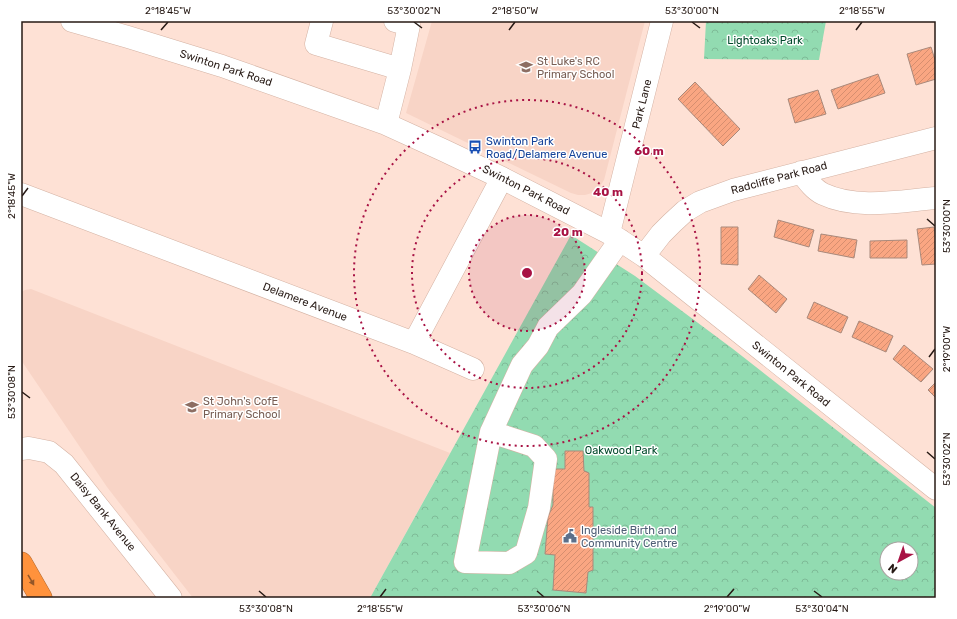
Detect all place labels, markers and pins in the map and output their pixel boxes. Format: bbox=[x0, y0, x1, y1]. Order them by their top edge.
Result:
place label: St Luke's RC Primary School bbox=[537, 55, 614, 81]
school or university icon: St Luke's RC Primary School bbox=[518, 59, 534, 75]
place label: Swinton Park Road/Delamere Avenue bbox=[486, 135, 607, 161]
bus stop icon: Swinton Park Road/Delamere Avenue bbox=[467, 139, 483, 155]
centre of rings bbox=[520, 266, 534, 280]
place label: St John's CofE Primary School bbox=[203, 395, 280, 421]
school or university icon: St John's CofE Primary School bbox=[184, 399, 200, 415]
place label: Ingleside Birth and Community Centre bbox=[581, 524, 678, 550]
public building icon: Ingleside Birth and Community Centre bbox=[562, 528, 578, 544]

